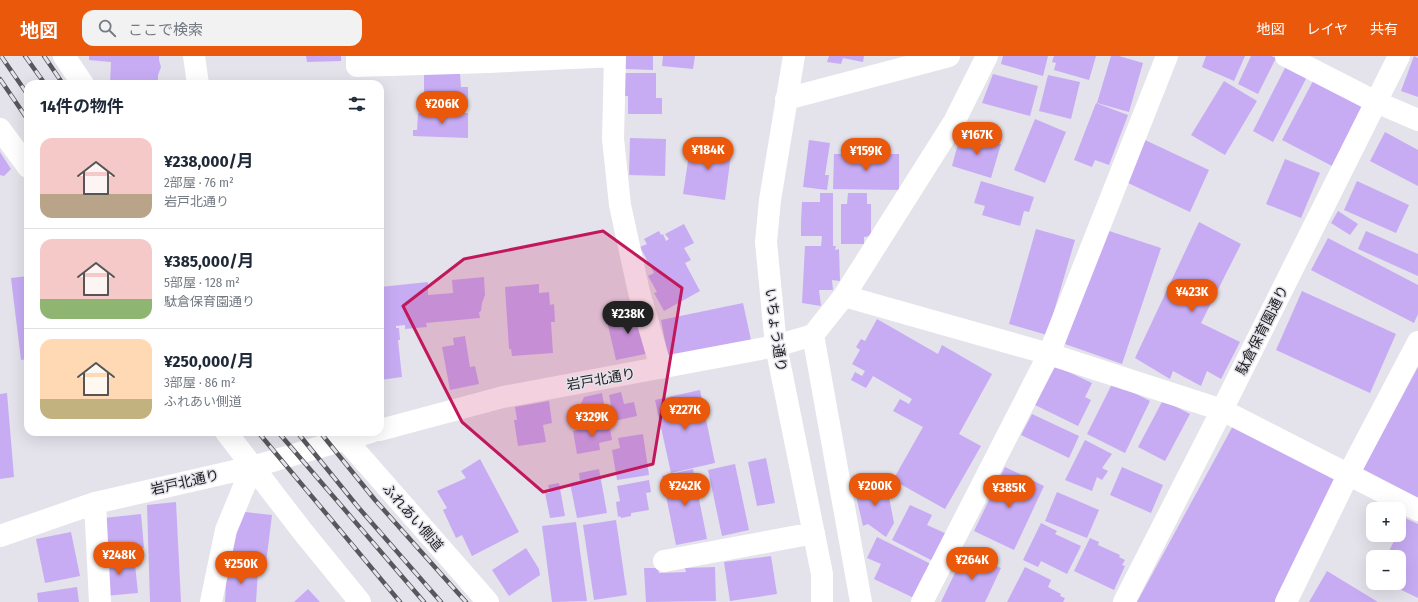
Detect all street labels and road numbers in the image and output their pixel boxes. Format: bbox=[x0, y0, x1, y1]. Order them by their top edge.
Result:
street label: 駄倉保育園通り bbox=[1233, 283, 1292, 378]
street label: いちょう通り bbox=[761, 287, 790, 373]
street label: 岩戸北通り bbox=[565, 365, 637, 394]
street label: 岩戸北通り bbox=[149, 466, 221, 499]
street label: ふれあい側道 bbox=[379, 480, 447, 555]

